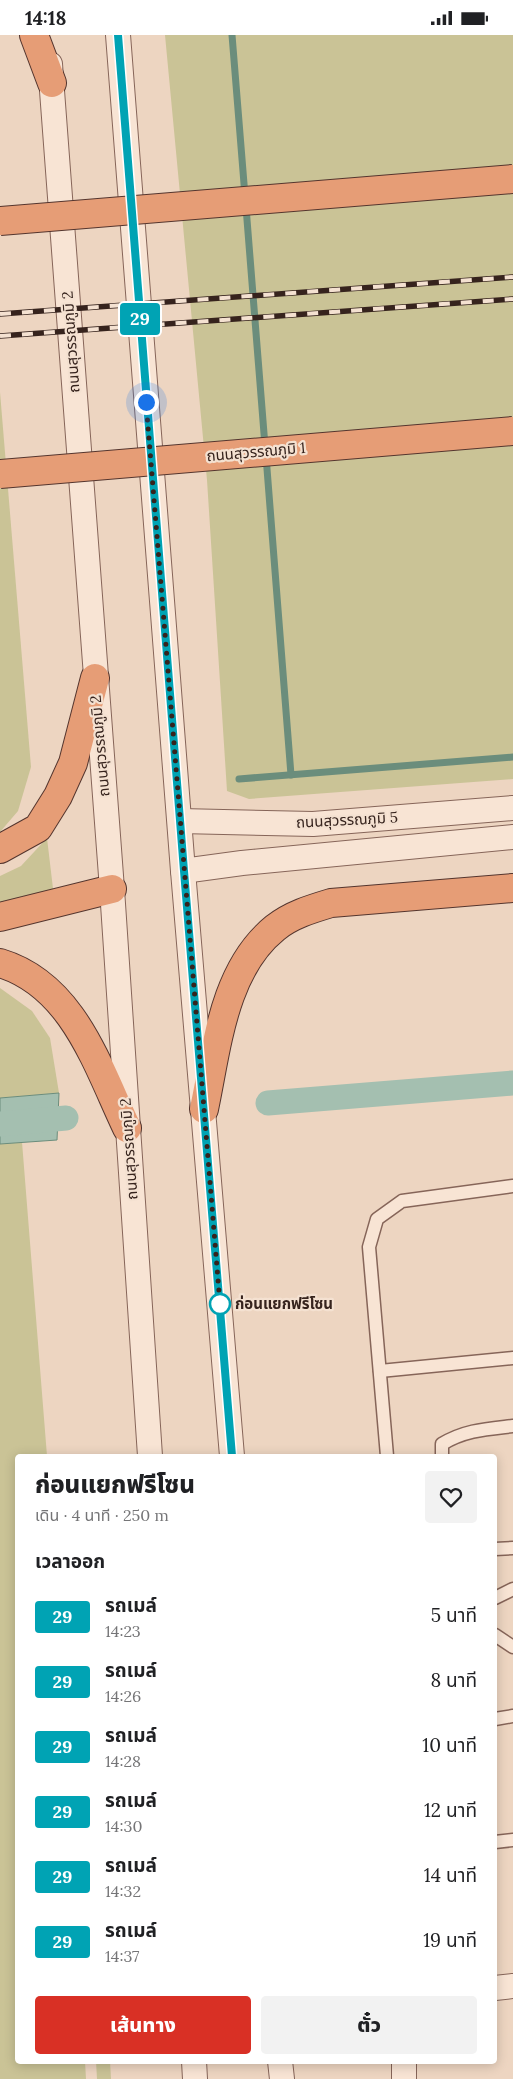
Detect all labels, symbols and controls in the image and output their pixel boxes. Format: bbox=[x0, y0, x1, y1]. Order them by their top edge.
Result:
text: 14:18 bbox=[25, 6, 66, 30]
street label: ถนนสุวรรณภูมิ 2 bbox=[57, 291, 84, 394]
line badge: 29 bbox=[118, 303, 162, 335]
text: 29 bbox=[130, 307, 150, 330]
your location bbox=[134, 390, 159, 415]
street label: ถนนสุวรรณภูมิ 1 bbox=[206, 438, 306, 465]
street label: ถนนสุวรรณภูมิ 2 bbox=[86, 694, 113, 798]
street label: ถนนสุวรรณภูมิ 5 bbox=[296, 807, 398, 832]
street label: ถนนสุวรรณภูมิ 2 bbox=[115, 1098, 142, 1201]
marker: ก่อนแยกฟรีโซน bbox=[209, 1293, 231, 1315]
place label: ก่อนแยกฟรีโซน bbox=[235, 1294, 333, 1313]
text: ก่อนแยกฟรีโซน bbox=[35, 1469, 195, 1500]
button: heart bbox=[425, 1471, 477, 1523]
text: เดิน · 4 นาที · 250 m bbox=[35, 1505, 169, 1525]
text: เวลาออก bbox=[35, 1549, 105, 1573]
text: รถเมล์ bbox=[105, 1593, 157, 1617]
text: 5 นาที bbox=[431, 1603, 477, 1627]
text: 29 bbox=[53, 1605, 72, 1628]
text: 14:23 bbox=[105, 1621, 141, 1641]
text: รถเมล์ bbox=[105, 1658, 157, 1682]
text: 8 นาที bbox=[430, 1668, 477, 1692]
text: 29 bbox=[53, 1670, 72, 1693]
text: 14:26 bbox=[105, 1686, 141, 1706]
text: รถเมล์ bbox=[105, 1723, 157, 1747]
text: 10 นาที bbox=[422, 1733, 477, 1757]
text: 29 bbox=[53, 1735, 72, 1758]
text: 14:28 bbox=[105, 1751, 141, 1771]
text: รถเมล์ bbox=[105, 1788, 157, 1812]
text: 12 นาที bbox=[424, 1798, 477, 1822]
text: 29 bbox=[53, 1800, 72, 1823]
text: 14:30 bbox=[105, 1816, 142, 1836]
text: รถเมล์ bbox=[105, 1853, 157, 1877]
text: 14 นาที bbox=[424, 1863, 477, 1887]
text: 29 bbox=[53, 1865, 72, 1888]
text: 14:32 bbox=[105, 1881, 141, 1901]
text: รถเมล์ bbox=[105, 1918, 157, 1942]
text: 19 นาที bbox=[423, 1928, 477, 1952]
text: 29 bbox=[53, 1930, 72, 1953]
text: 14:37 bbox=[105, 1946, 139, 1966]
button: เส้นทาง bbox=[35, 1996, 251, 2054]
button: ตั๋ว bbox=[261, 1996, 477, 2054]

